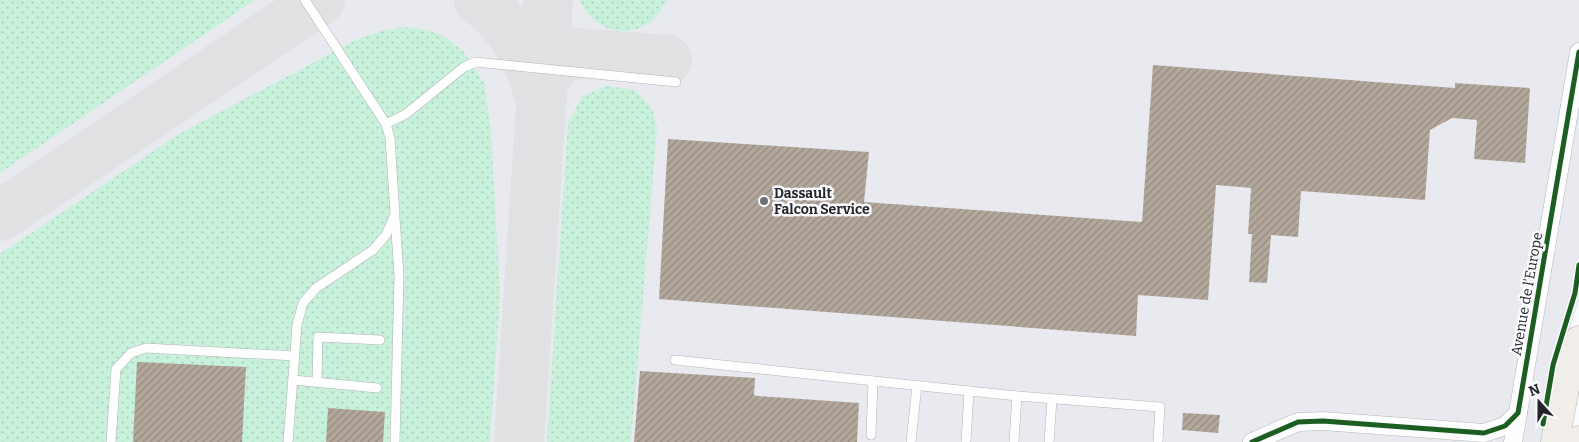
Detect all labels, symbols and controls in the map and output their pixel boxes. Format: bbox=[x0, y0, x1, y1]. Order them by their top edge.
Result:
place label: Dassault Falcon Service bbox=[774, 185, 870, 218]
marker: Dassault Falcon Service bbox=[758, 195, 770, 207]
street label: Avenue de l'Europe bbox=[1508, 231, 1546, 357]
north arrow bbox=[1514, 377, 1564, 427]
text: N bbox=[1526, 380, 1543, 400]

